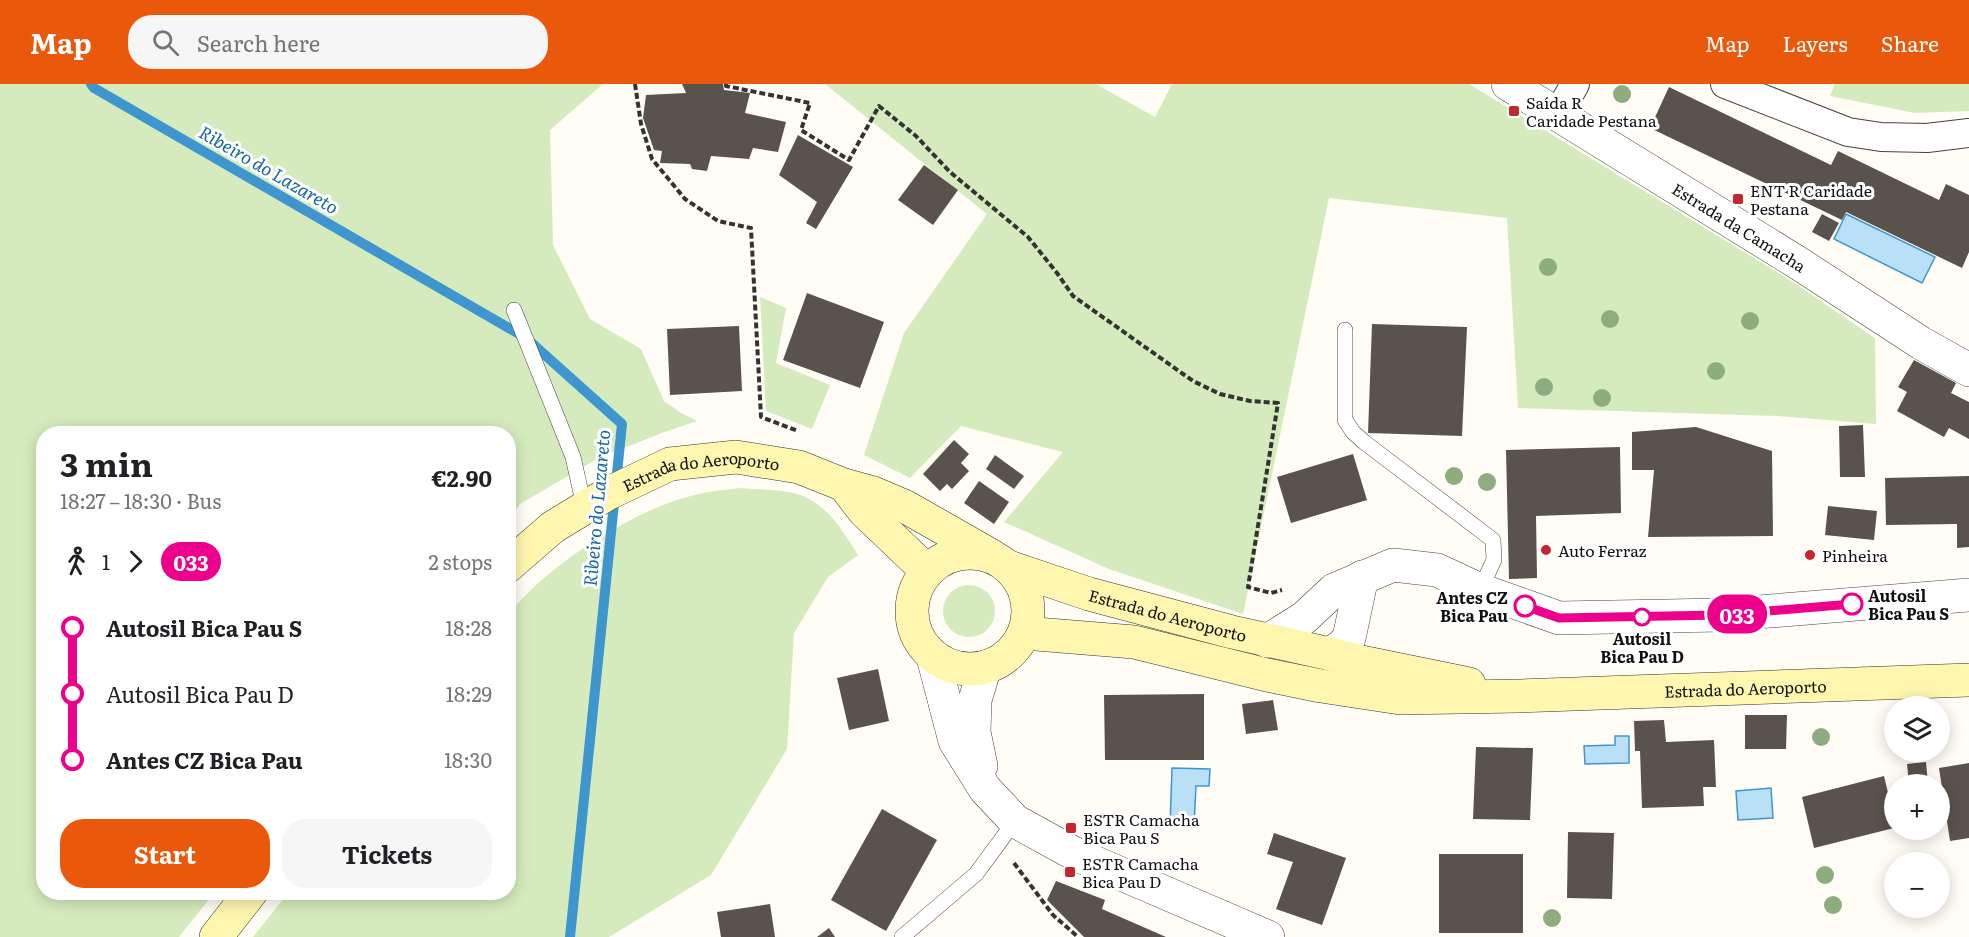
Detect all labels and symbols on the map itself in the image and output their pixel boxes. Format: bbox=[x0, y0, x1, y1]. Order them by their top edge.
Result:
place label: Saída R Caridade Pestana bbox=[1526, 90, 1657, 132]
marker: Saída R Caridade Pestana bbox=[1507, 104, 1521, 118]
water label: Ribeiro do Lazareto bbox=[194, 118, 344, 220]
street label: Estrada da Camacha bbox=[1668, 176, 1812, 278]
place label: ENT R Caridade Pestana bbox=[1750, 178, 1872, 220]
marker: ENT R Caridade Pestana bbox=[1731, 192, 1745, 206]
water label: Ribeiro do Lazareto bbox=[576, 428, 616, 588]
street label: Estrada do Aeroporto bbox=[618, 445, 782, 497]
place label: Auto Ferraz bbox=[1558, 538, 1647, 562]
marker: Auto Ferraz bbox=[1539, 543, 1553, 557]
place label: Pinheira bbox=[1822, 543, 1888, 567]
marker: Pinheira bbox=[1803, 548, 1817, 562]
street label: Estrada do Aeroporto bbox=[1086, 583, 1249, 647]
place label: Autosil Bica Pau S bbox=[1868, 583, 1949, 625]
place label: Antes CZ Bica Pau bbox=[1436, 585, 1508, 627]
marker: Autosil Bica Pau S bbox=[1841, 593, 1863, 615]
line badge: 033 bbox=[1702, 594, 1772, 634]
marker: Antes CZ Bica Pau bbox=[1514, 595, 1536, 617]
marker: Autosil Bica Pau D bbox=[1633, 608, 1651, 626]
place label: Autosil Bica Pau D bbox=[1600, 626, 1684, 668]
street label: Estrada do Aeroporto bbox=[1664, 673, 1827, 703]
place label: ESTR Camacha Bica Pau S bbox=[1083, 807, 1200, 849]
marker: ESTR Camacha Bica Pau S bbox=[1064, 821, 1078, 835]
place label: ESTR Camacha Bica Pau D bbox=[1082, 851, 1199, 893]
marker: ESTR Camacha Bica Pau D bbox=[1063, 865, 1077, 879]

